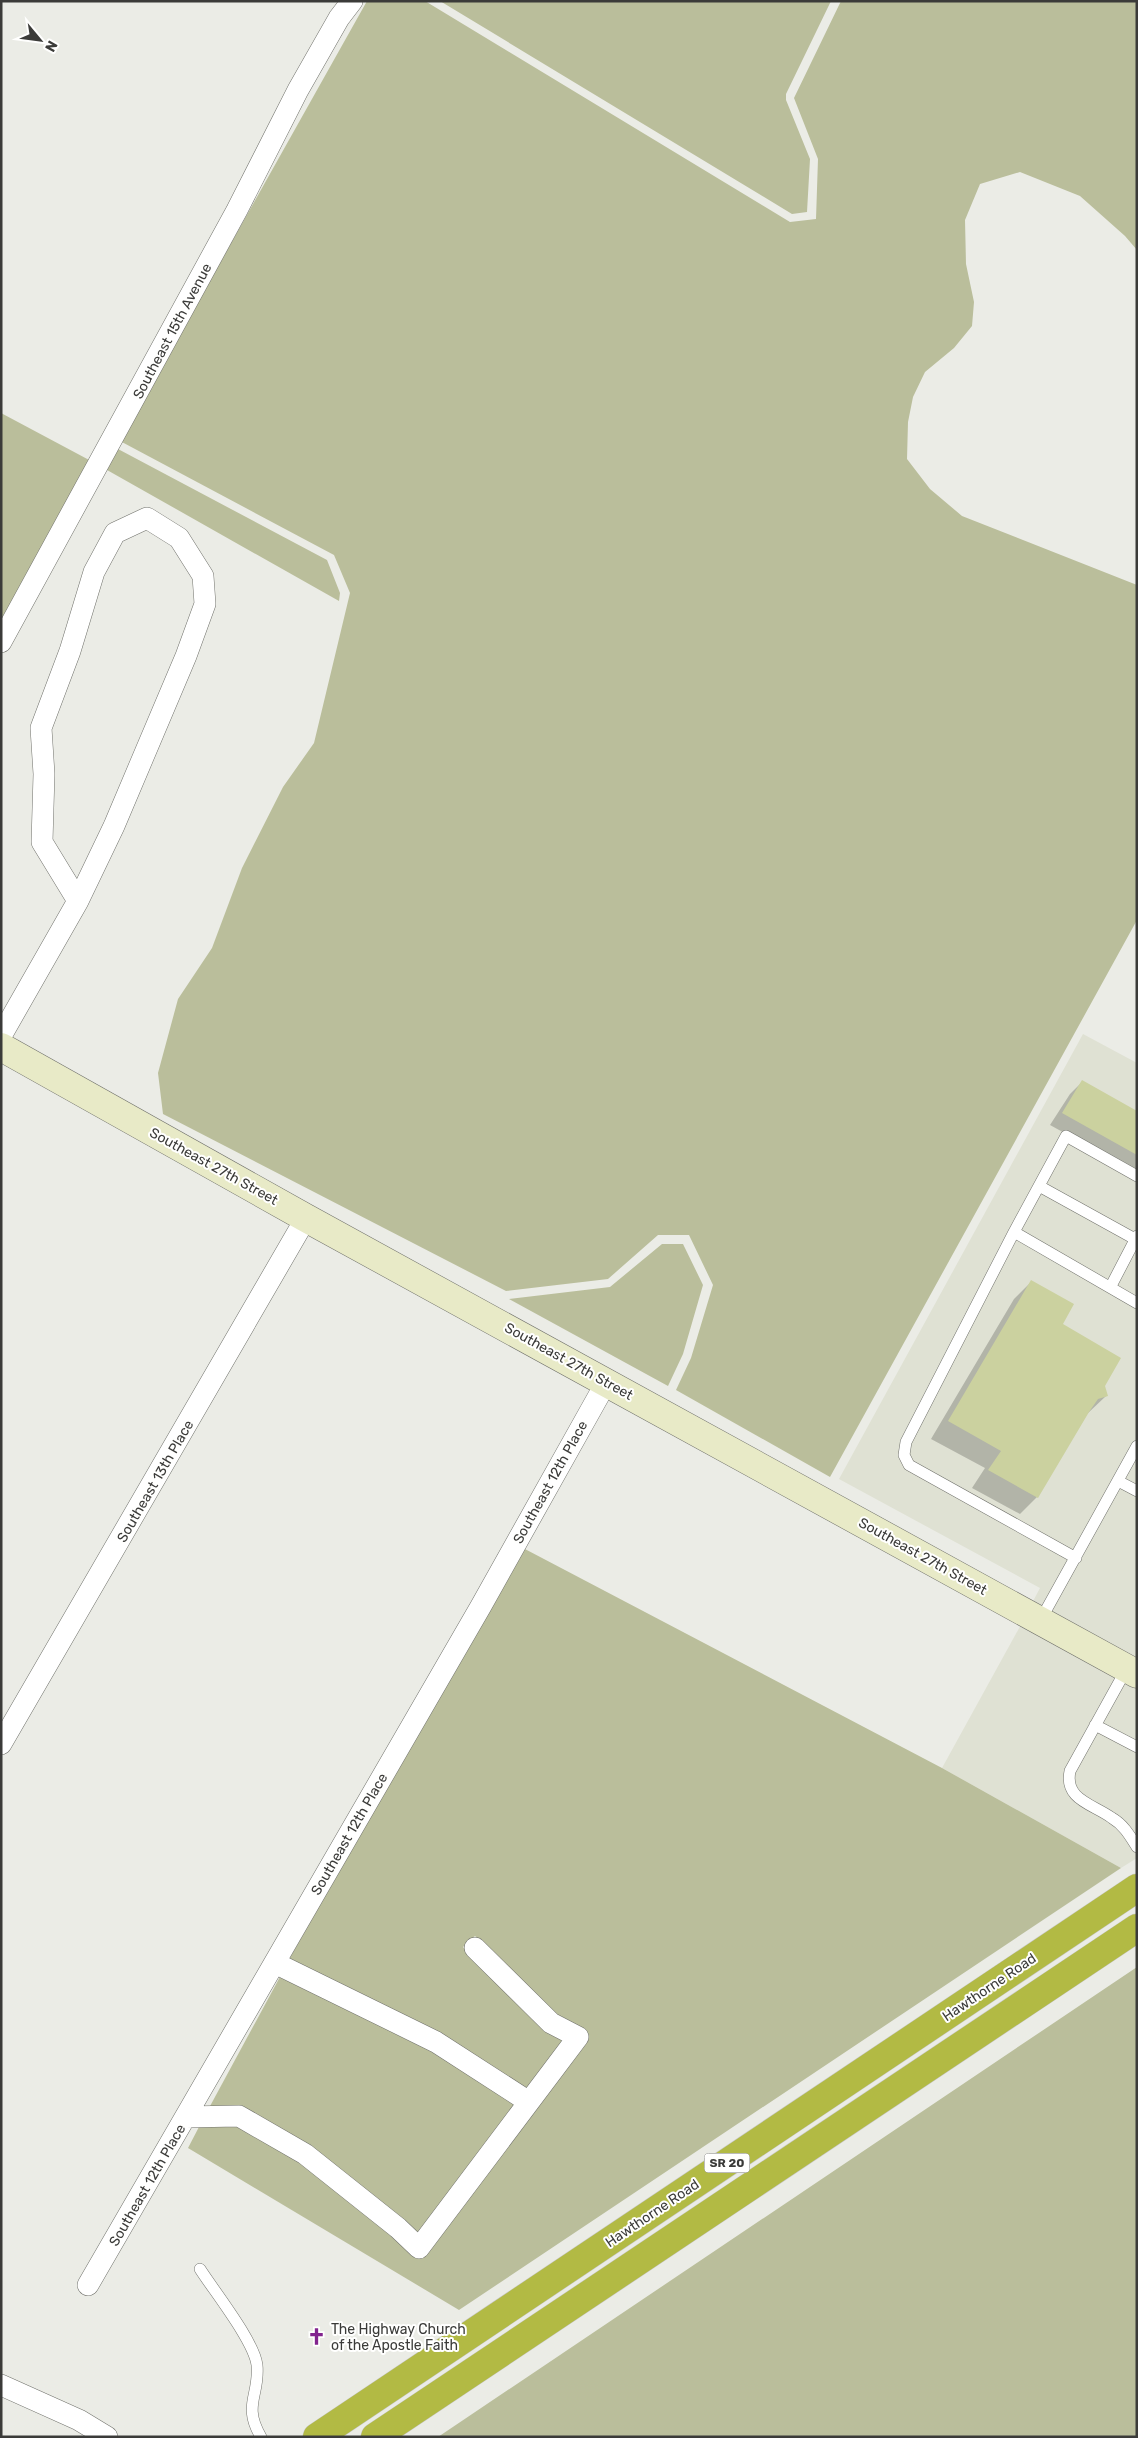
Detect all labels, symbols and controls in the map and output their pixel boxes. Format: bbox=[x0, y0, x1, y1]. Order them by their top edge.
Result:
north arrow bbox=[15, 15, 65, 65]
text: N bbox=[41, 38, 61, 55]
street label: Southeast 15th Avenue bbox=[129, 260, 216, 402]
street label: Southeast 27th Street bbox=[147, 1124, 281, 1209]
street label: Southeast 27th Street bbox=[502, 1319, 636, 1404]
street label: Southeast 13th Place bbox=[113, 1417, 197, 1545]
street label: Southeast 12th Place bbox=[510, 1418, 591, 1547]
street label: Southeast 27th Street bbox=[856, 1514, 990, 1599]
street label: Southeast 12th Place bbox=[308, 1770, 391, 1898]
street label: Hawthorne Road bbox=[939, 1950, 1039, 2025]
street label: Southeast 12th Place bbox=[106, 2121, 189, 2249]
road number: SR 20 bbox=[704, 2154, 750, 2172]
street label: Hawthorne Road bbox=[602, 2176, 702, 2251]
place label: The Highway Church of the Apostle Faith bbox=[331, 2321, 466, 2354]
church icon: The Highway Church of the Apostle Faith bbox=[307, 2327, 327, 2347]

